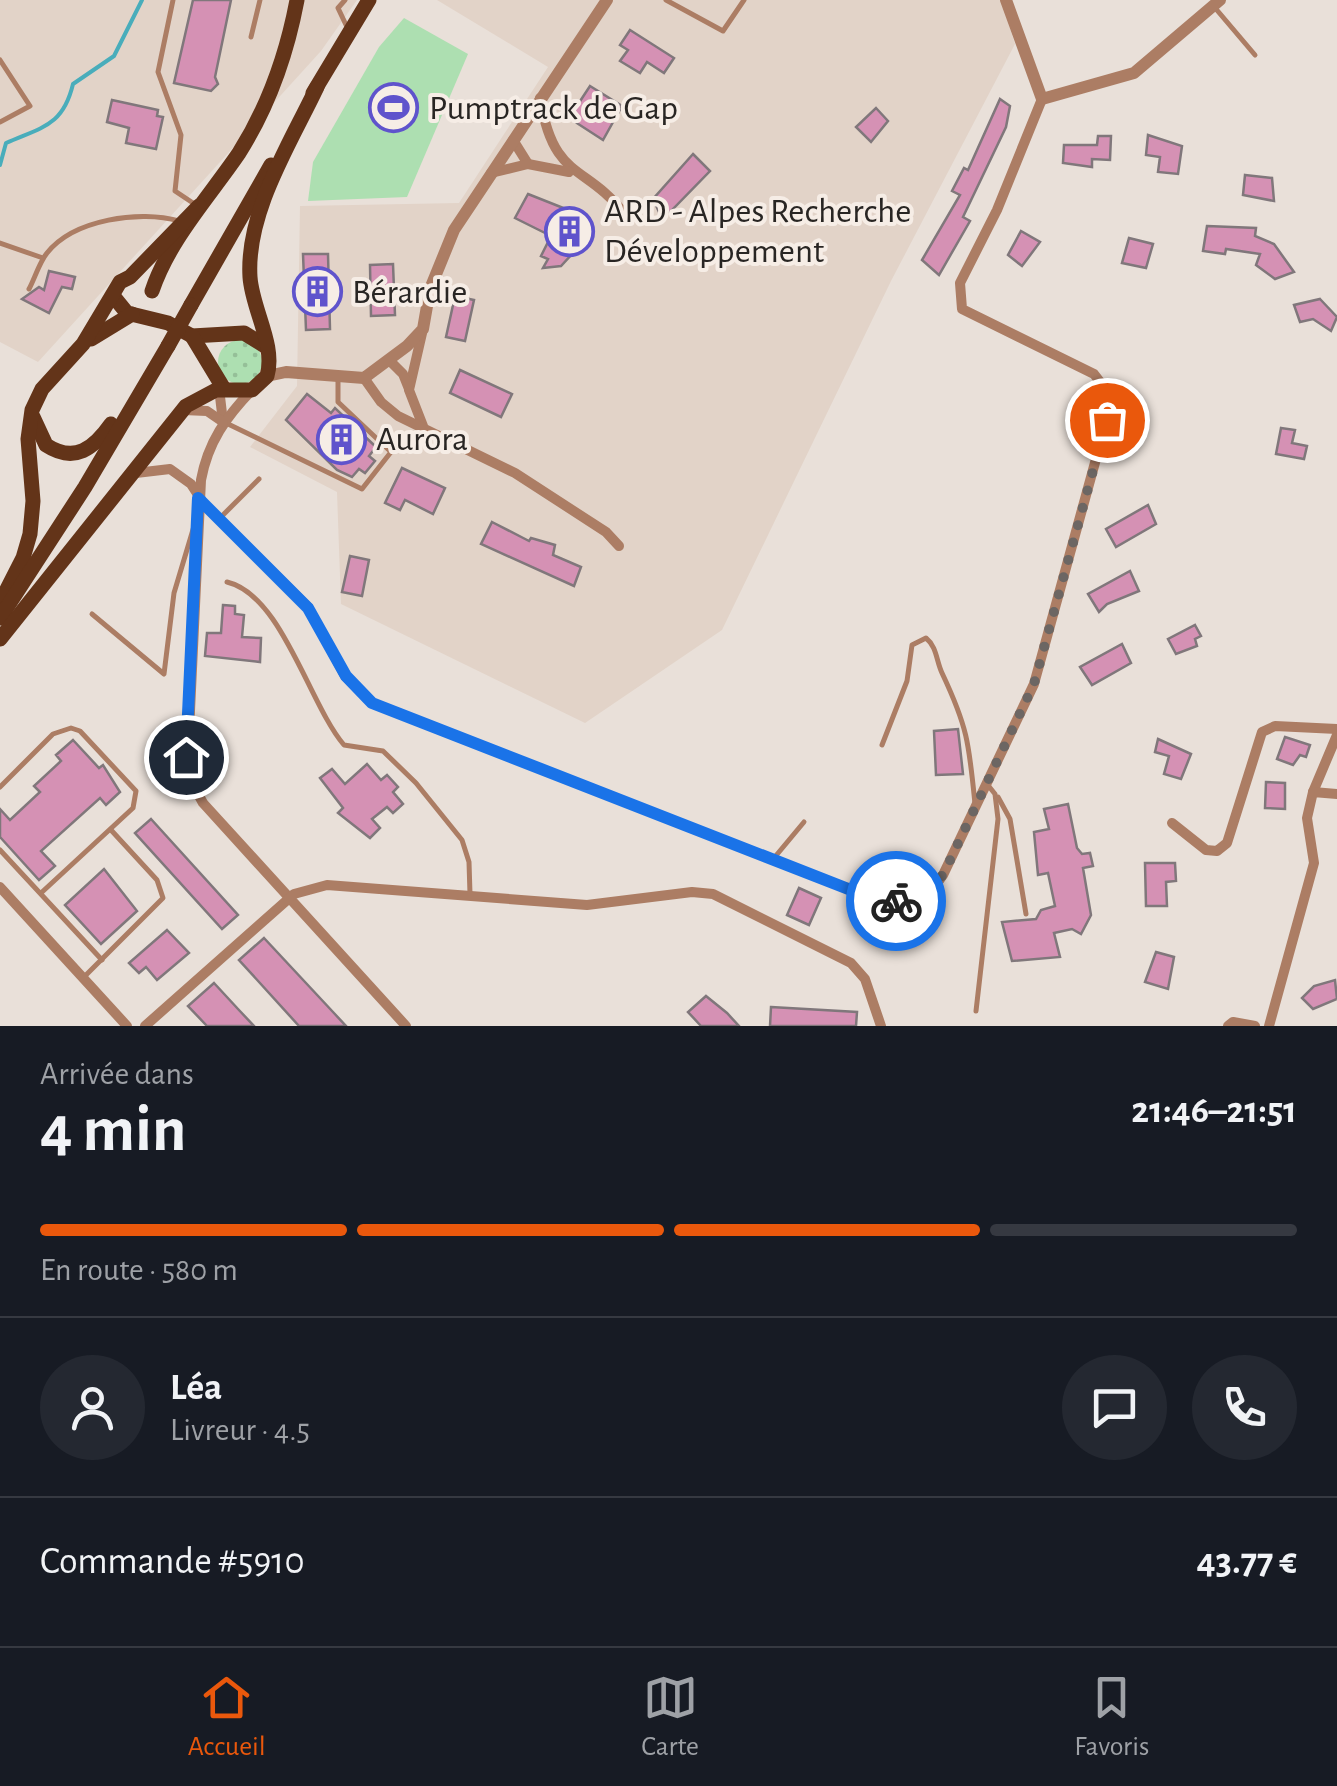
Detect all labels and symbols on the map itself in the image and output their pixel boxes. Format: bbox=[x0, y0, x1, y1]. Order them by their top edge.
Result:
sports icon: Pumptrack de Gap bbox=[368, 82, 420, 134]
place label: Pumptrack de Gap bbox=[429, 91, 678, 126]
place label: ARD - Alpes Recherche Développement bbox=[604, 194, 911, 269]
building icon: ARD - Alpes Recherche Développement bbox=[543, 205, 595, 257]
building icon: Bérardie bbox=[291, 266, 343, 318]
place label: Bérardie bbox=[352, 275, 467, 310]
pin bbox=[1065, 378, 1150, 463]
building icon: Aurora bbox=[315, 413, 367, 465]
place label: Aurora bbox=[376, 422, 468, 457]
pin bbox=[144, 715, 229, 800]
courier bbox=[846, 851, 946, 951]

